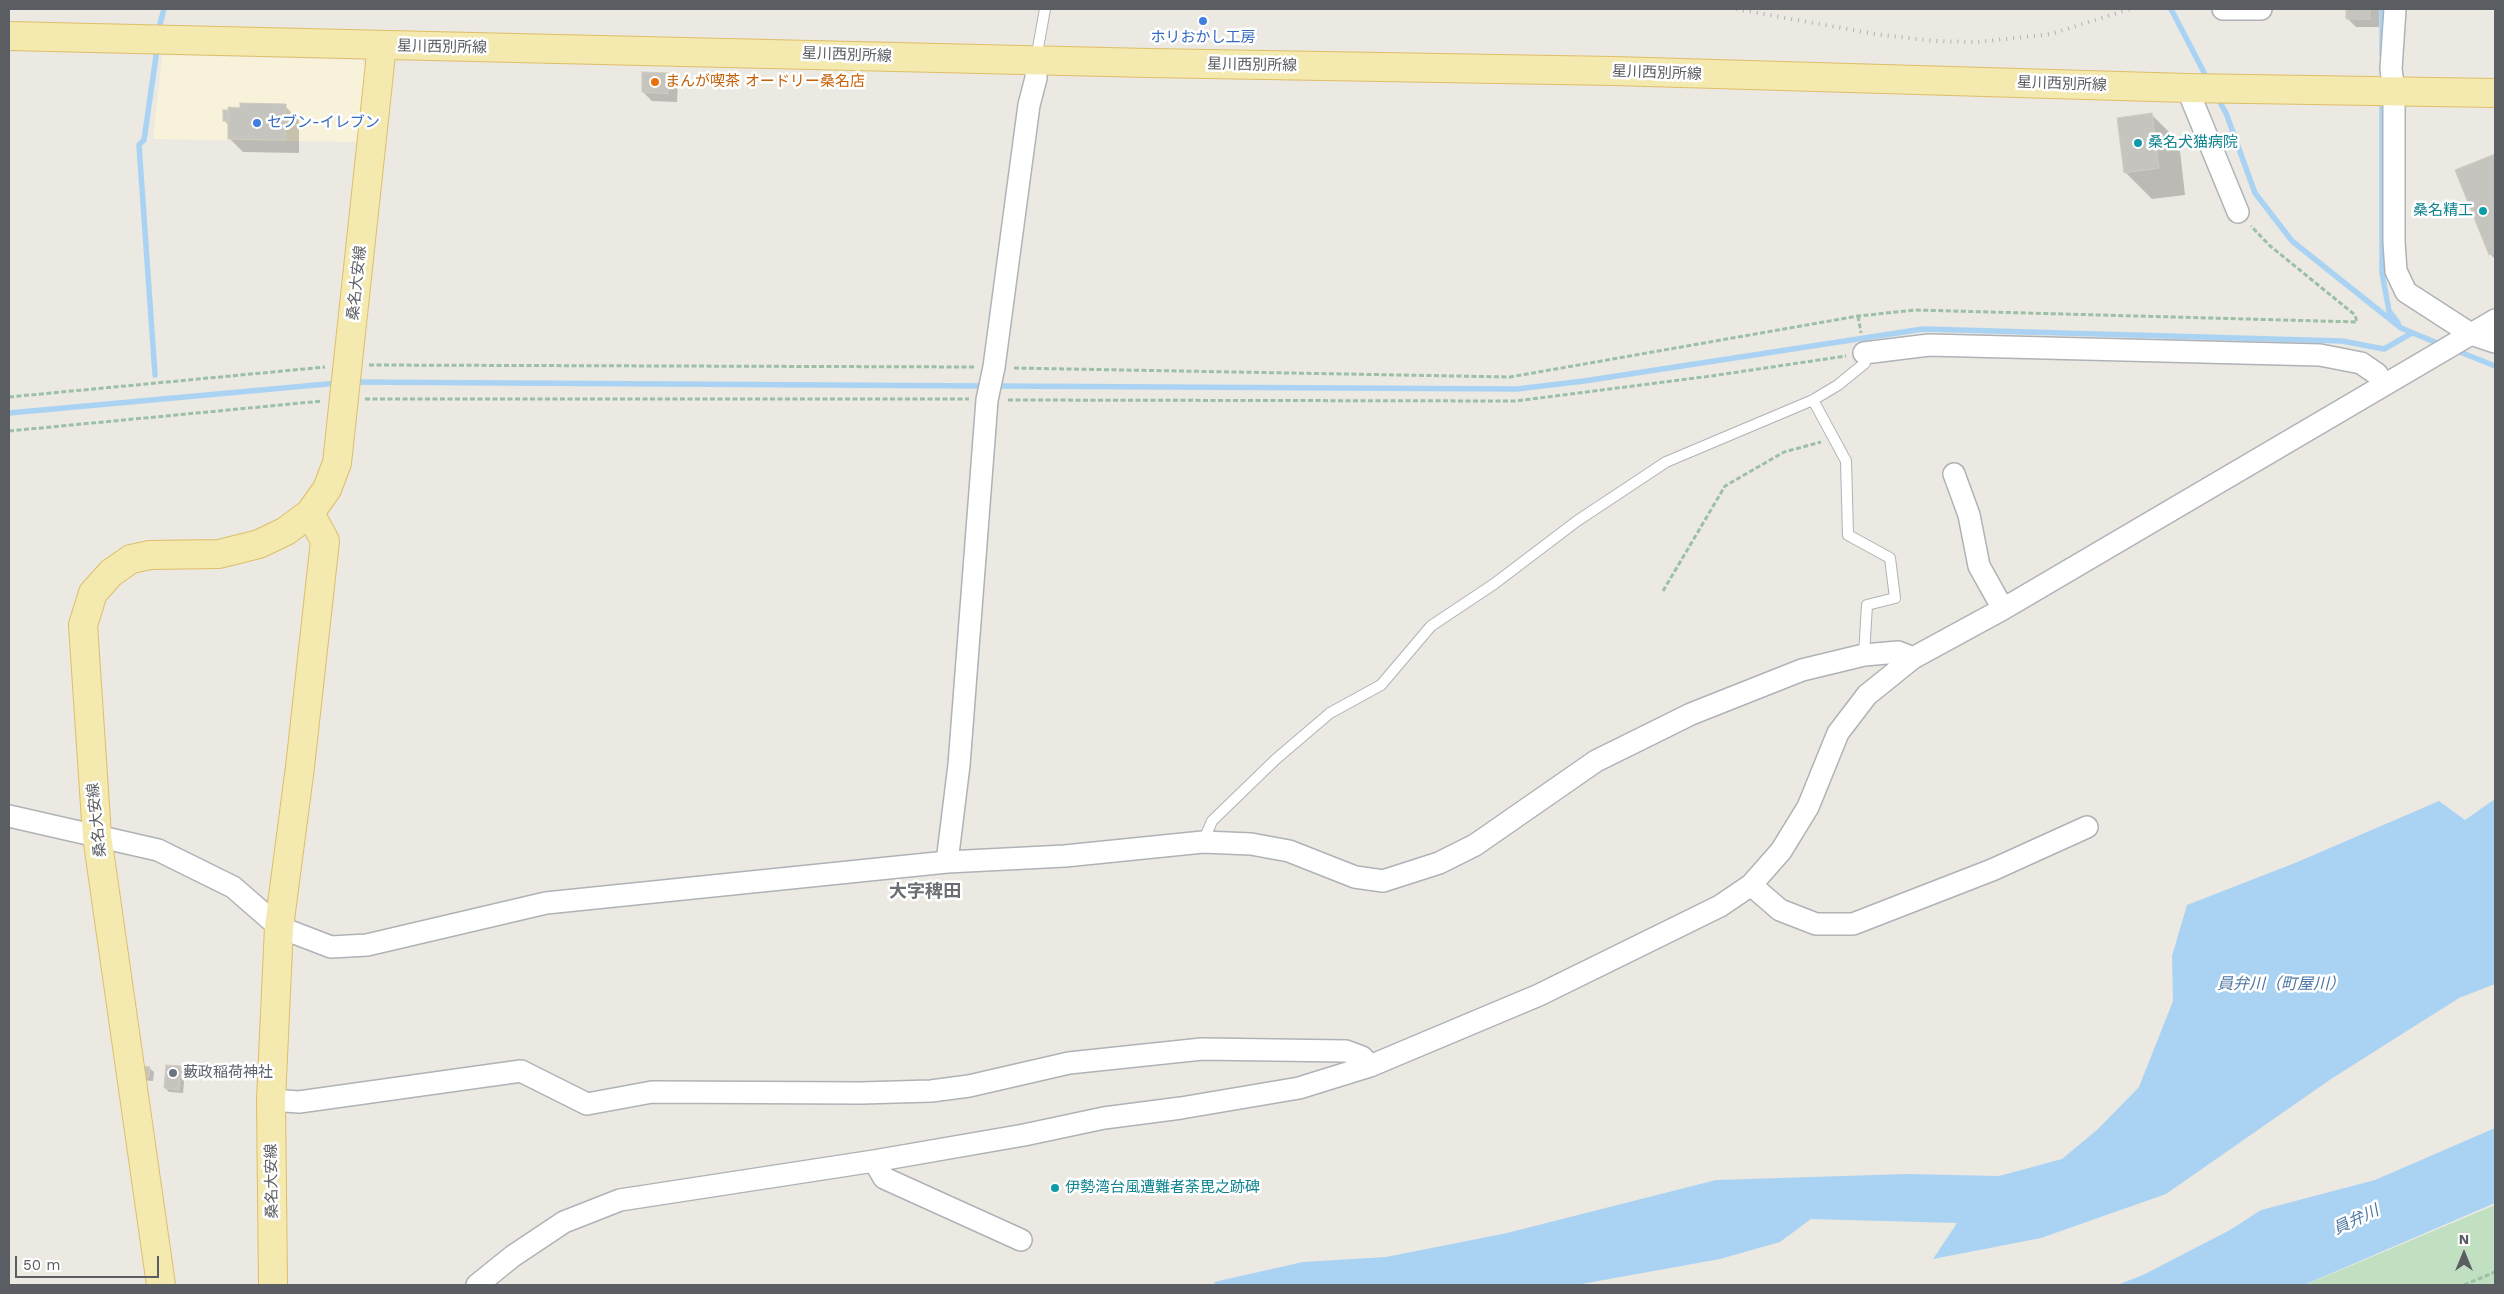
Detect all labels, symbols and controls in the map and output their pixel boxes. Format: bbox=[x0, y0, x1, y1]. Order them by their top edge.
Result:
marker: ホリおかし工房 bbox=[1197, 15, 1209, 27]
place label: ホリおかし工房 bbox=[1151, 29, 1255, 47]
street label: 星川西別所線 bbox=[397, 37, 487, 57]
street label: 星川西別所線 bbox=[802, 44, 892, 66]
street label: 星川西別所線 bbox=[1207, 55, 1297, 75]
street label: 星川西別所線 bbox=[1612, 62, 1702, 84]
place label: まんが喫茶 オードリー桑名店 bbox=[665, 73, 865, 91]
street label: 星川西別所線 bbox=[2017, 73, 2107, 95]
marker: まんが喫茶 オードリー桑名店 bbox=[649, 76, 661, 88]
place label: セブン-イレブン bbox=[267, 114, 380, 132]
marker: セブン-イレブン bbox=[251, 117, 263, 129]
place label: 桑名犬猫病院 bbox=[2148, 134, 2238, 152]
marker: 桑名犬猫病院 bbox=[2132, 137, 2144, 149]
place label: 桑名精工 bbox=[2413, 202, 2473, 220]
marker: 桑名精工 bbox=[2477, 205, 2489, 217]
street label: 桑名大安線 bbox=[344, 245, 370, 321]
street label: 桑名大安線 bbox=[84, 782, 110, 858]
district label: 大字稗田 bbox=[889, 881, 961, 903]
water label: 員弁川（町屋川） bbox=[2217, 974, 2345, 994]
place label: 藪政稲荷神社 bbox=[183, 1064, 273, 1082]
marker: 藪政稲荷神社 bbox=[167, 1067, 179, 1079]
street label: 桑名大安線 bbox=[262, 1143, 282, 1219]
place label: 伊勢湾台風遭難者荼毘之跡碑 bbox=[1065, 1179, 1260, 1197]
marker: 伊勢湾台風遭難者荼毘之跡碑 bbox=[1049, 1182, 1061, 1194]
water label: 員弁川 bbox=[2330, 1201, 2382, 1239]
north arrow bbox=[2439, 1229, 2489, 1279]
text: N bbox=[2459, 1231, 2469, 1247]
scale bar bbox=[18, 1246, 161, 1278]
text: 50 m bbox=[23, 1256, 60, 1274]

